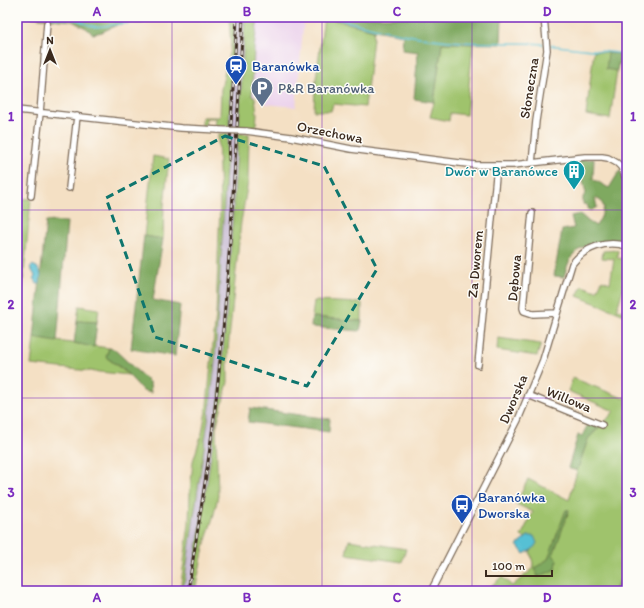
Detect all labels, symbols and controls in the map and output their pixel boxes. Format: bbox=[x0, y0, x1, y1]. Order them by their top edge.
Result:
text: A bbox=[92, 4, 102, 19]
text: B bbox=[243, 4, 252, 19]
text: C bbox=[393, 4, 402, 19]
text: D bbox=[543, 4, 552, 19]
north arrow bbox=[30, 30, 70, 70]
text: N bbox=[46, 34, 54, 47]
station icon: Baranówka bbox=[223, 53, 249, 86]
street label: Słoneczna bbox=[516, 56, 543, 120]
place label: Baranówka bbox=[252, 58, 320, 75]
parking icon: P&R Baranówka bbox=[249, 75, 275, 108]
place label: P&R Baranówka bbox=[278, 80, 375, 97]
text: 1 bbox=[8, 109, 14, 124]
text: 1 bbox=[630, 109, 636, 124]
street label: Orzechowa bbox=[296, 118, 365, 147]
building icon: Dwór w Baranówce bbox=[561, 158, 587, 191]
place label: Dwór w Baranówce bbox=[445, 163, 558, 180]
street label: Za Dworem bbox=[464, 229, 487, 299]
street label: Dębowa bbox=[504, 254, 525, 302]
text: 2 bbox=[8, 297, 15, 312]
text: 2 bbox=[630, 297, 637, 312]
street label: Dworska bbox=[496, 372, 531, 426]
street label: Willowa bbox=[544, 383, 595, 416]
text: 3 bbox=[7, 485, 15, 500]
text: 3 bbox=[629, 485, 637, 500]
place label: Baranówka Dworska bbox=[478, 489, 546, 522]
bus stop icon: Baranówka Dworska bbox=[449, 492, 475, 525]
scale bar bbox=[486, 552, 552, 578]
text: 100 m bbox=[492, 559, 525, 573]
text: A bbox=[92, 590, 102, 605]
text: B bbox=[243, 590, 252, 605]
text: C bbox=[393, 590, 402, 605]
text: D bbox=[543, 590, 552, 605]

